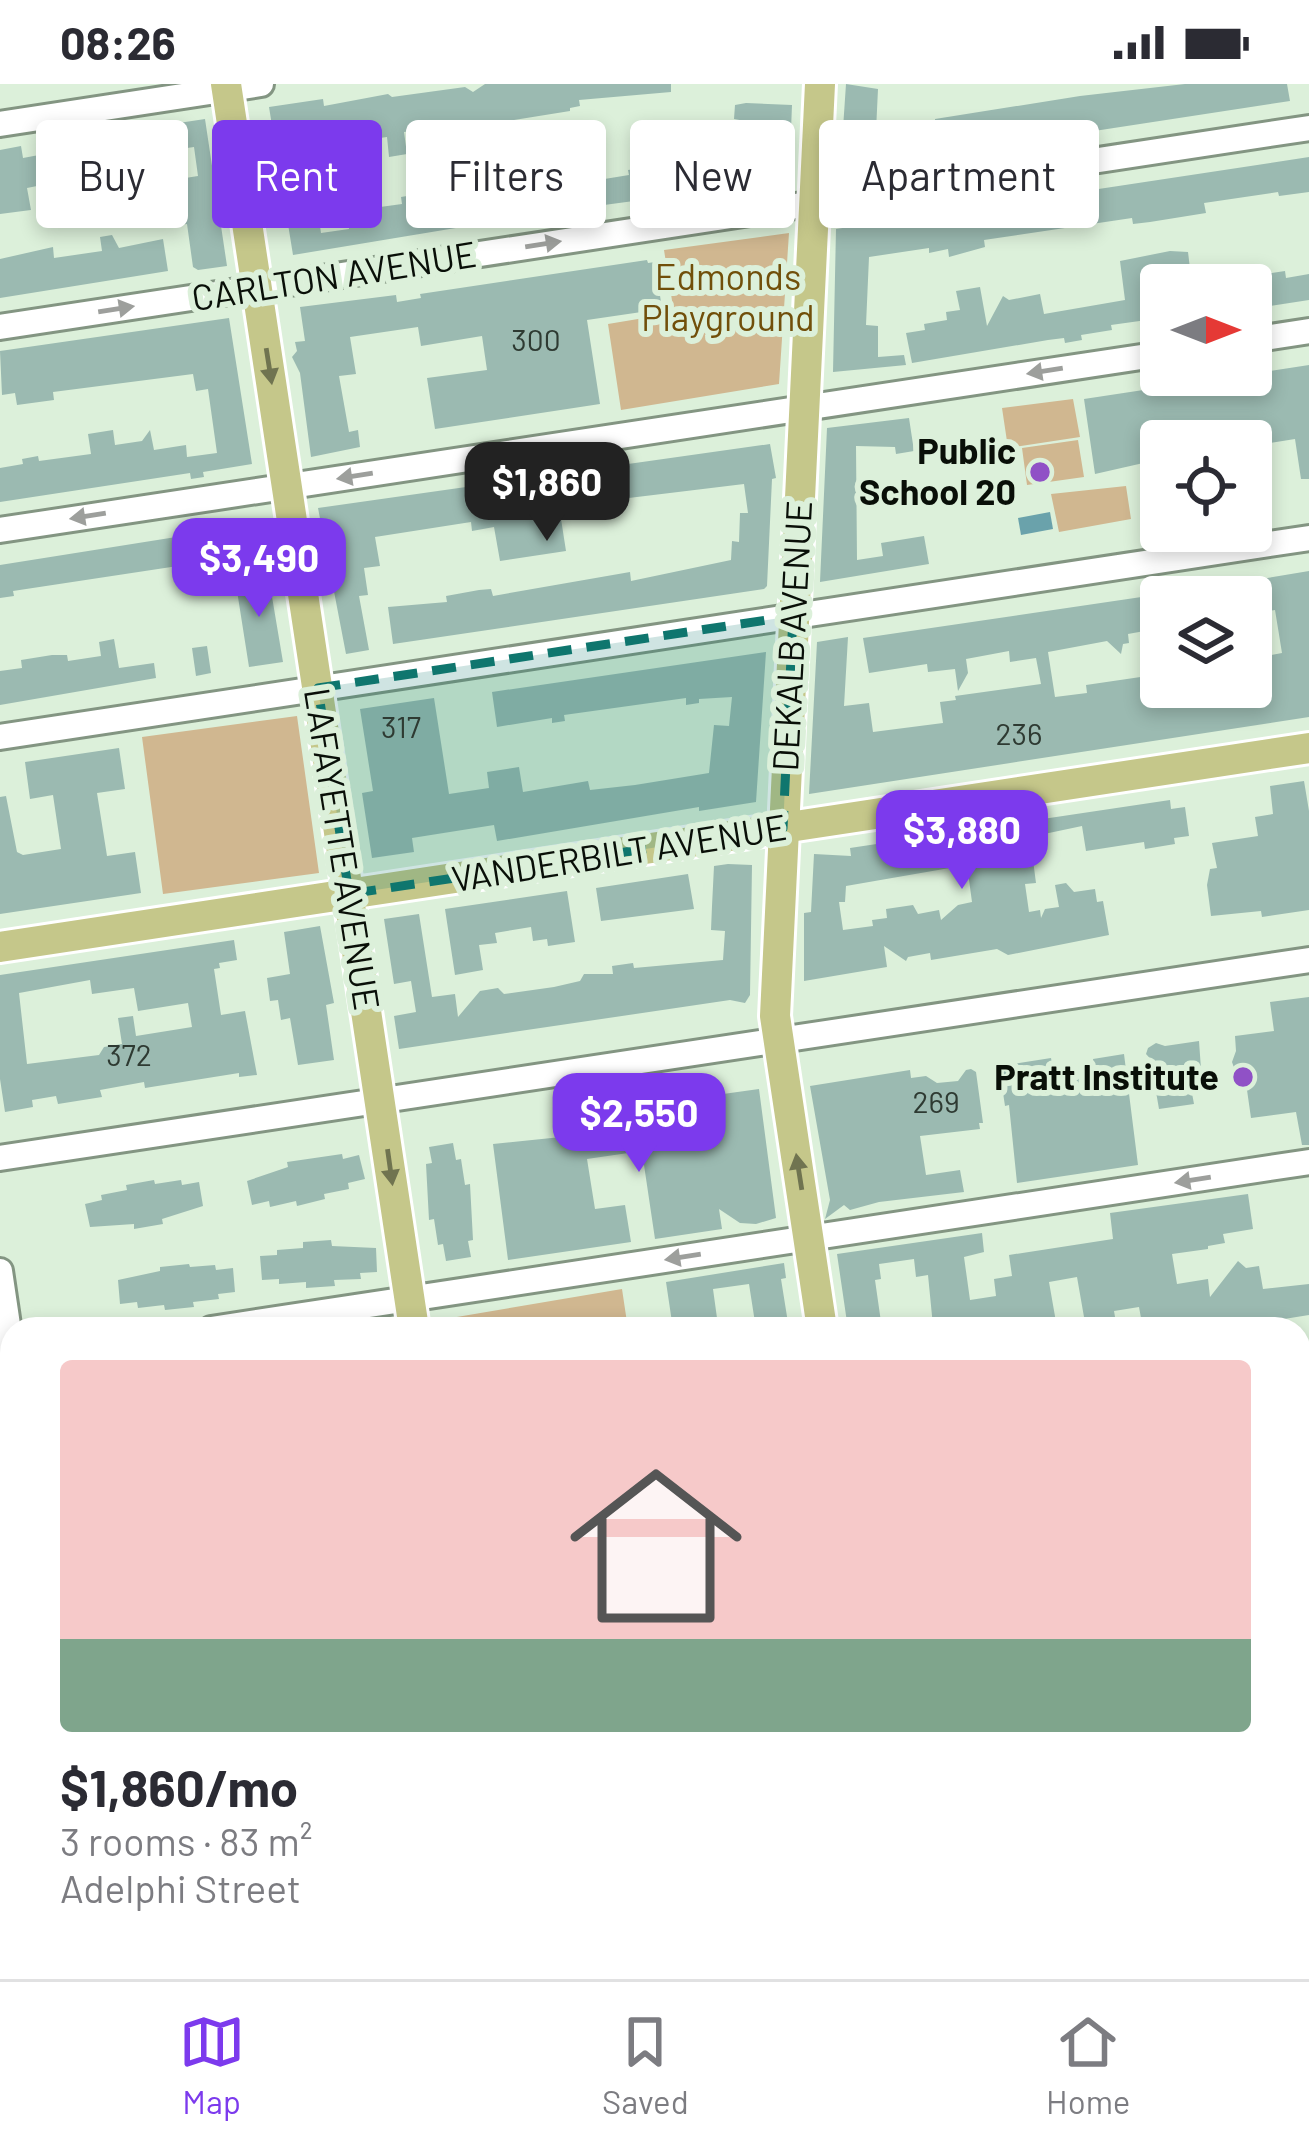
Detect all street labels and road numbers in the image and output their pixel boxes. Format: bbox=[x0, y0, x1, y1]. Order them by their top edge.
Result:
street label: CARLTON AVENUE bbox=[188, 231, 479, 318]
street label: DEKALB AVENUE bbox=[762, 499, 819, 772]
street label: LAFAYETTE AVENUE bbox=[297, 685, 390, 1013]
street label: VANDERBILT AVENUE bbox=[448, 804, 789, 899]

